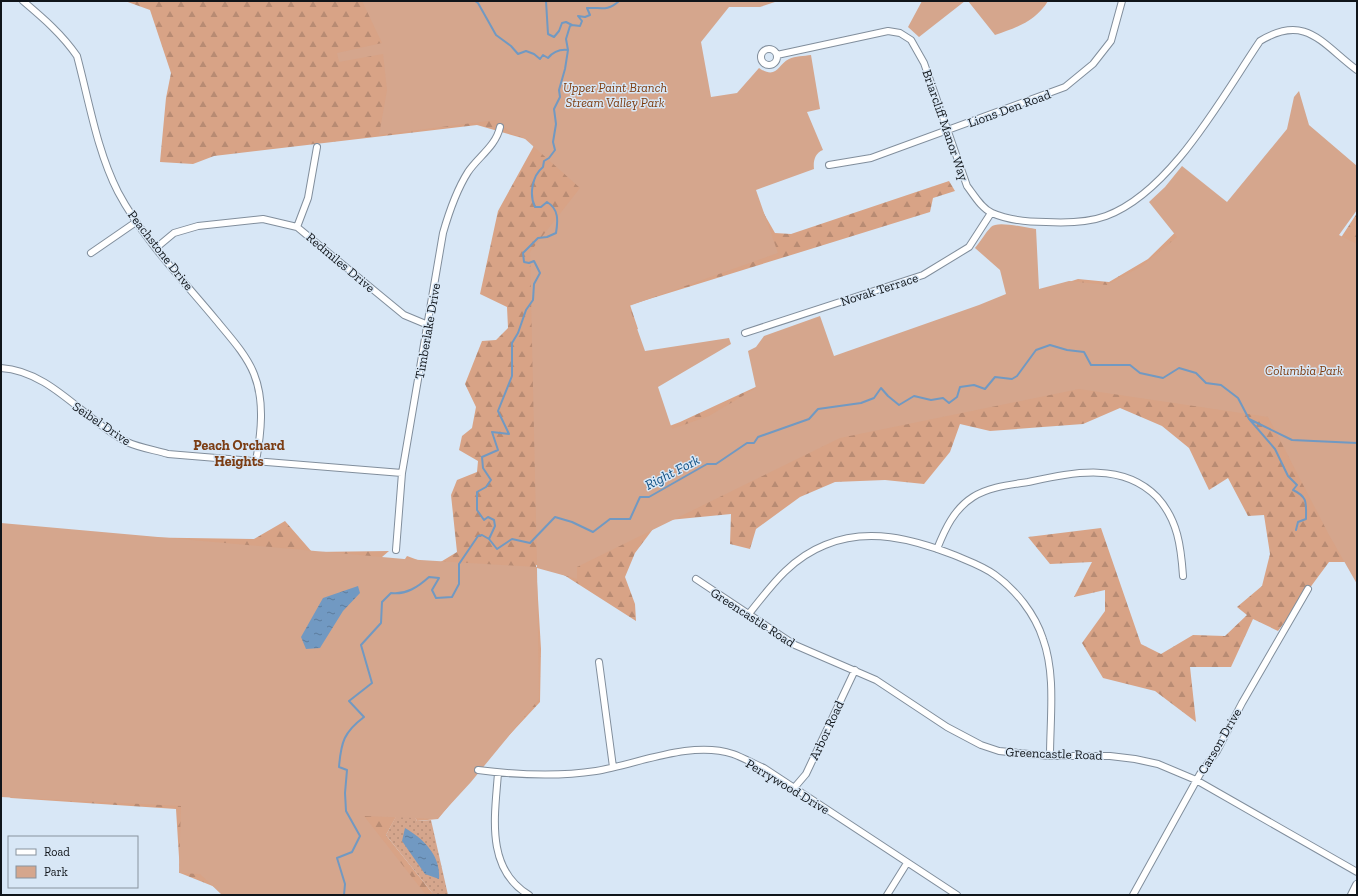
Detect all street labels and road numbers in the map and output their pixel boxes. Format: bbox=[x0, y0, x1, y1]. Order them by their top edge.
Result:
street label: Briarcliff Manor Way bbox=[919, 68, 972, 183]
street label: Lions Den Road bbox=[966, 87, 1053, 130]
street label: Peachstone Drive bbox=[125, 207, 196, 293]
street label: Redmiles Drive bbox=[303, 229, 378, 295]
street label: Novak Terrace bbox=[838, 270, 920, 309]
street label: Timberlake Drive bbox=[412, 282, 443, 380]
street label: Seibel Drive bbox=[70, 399, 134, 448]
street label: Greencastle Road bbox=[708, 585, 798, 650]
street label: Arbor Road bbox=[806, 698, 847, 762]
street label: Carson Drive bbox=[1195, 706, 1244, 777]
street label: Greencastle Road bbox=[1005, 744, 1103, 763]
street label: Perrywood Drive bbox=[743, 756, 832, 817]

